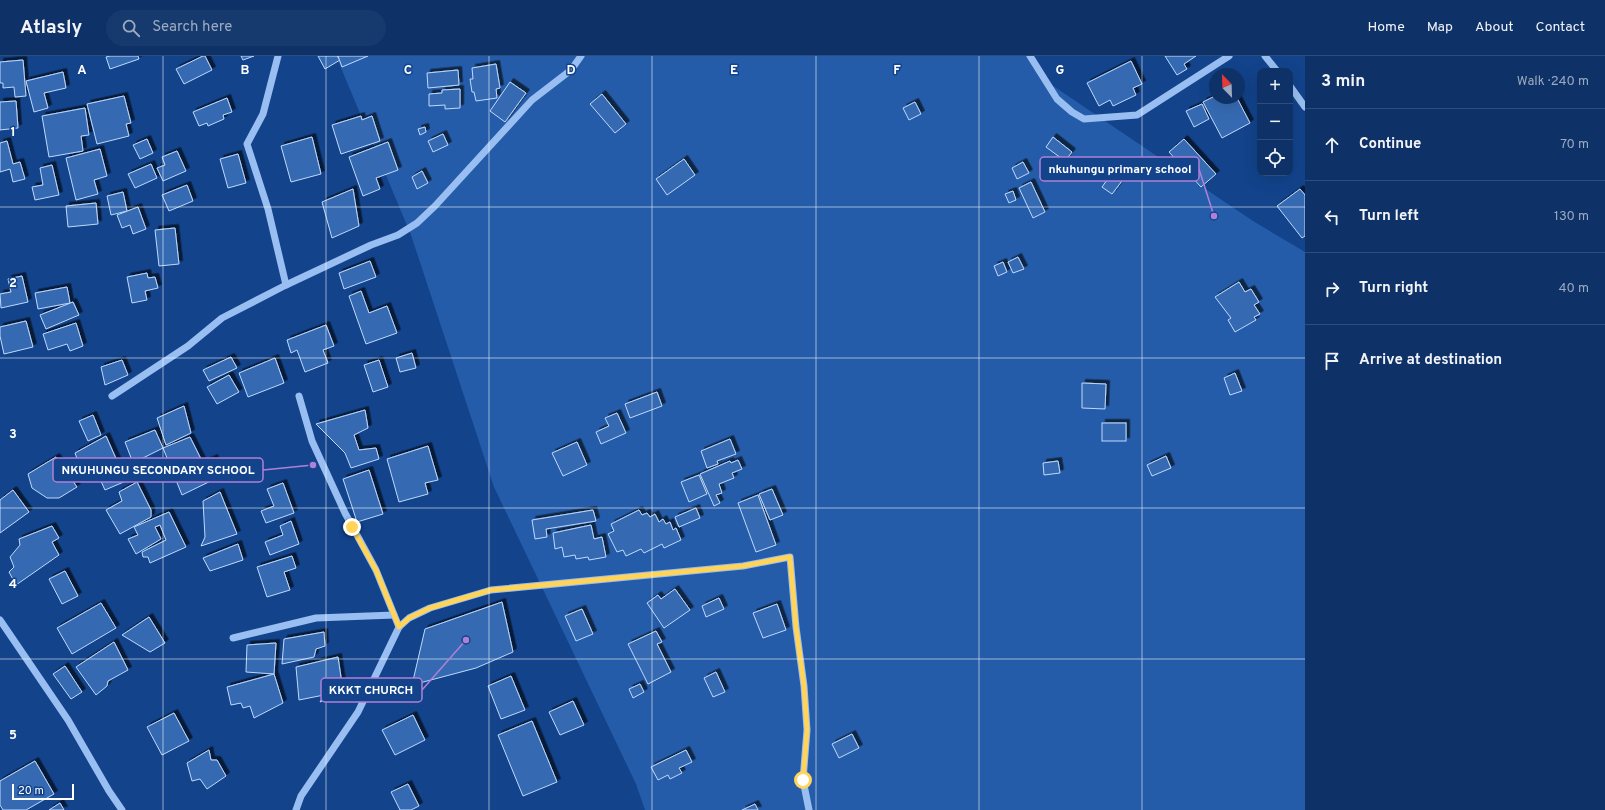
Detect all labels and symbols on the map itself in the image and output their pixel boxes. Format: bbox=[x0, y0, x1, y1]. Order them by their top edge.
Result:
text: A bbox=[77, 63, 87, 79]
text: B bbox=[241, 63, 250, 79]
text: C bbox=[404, 63, 412, 79]
text: D bbox=[566, 63, 576, 79]
text: E bbox=[730, 63, 738, 79]
text: F bbox=[893, 63, 901, 79]
text: G bbox=[1056, 63, 1065, 79]
north arrow bbox=[1209, 68, 1245, 104]
text: 1 bbox=[10, 125, 16, 141]
callout: nkuhungu primary school bbox=[1040, 157, 1199, 181]
text: nkuhungu primary school bbox=[1048, 162, 1192, 178]
text: 2 bbox=[9, 276, 17, 292]
text: 3 bbox=[9, 427, 17, 443]
callout: NKUHUNGU SECONDARY SCHOOL bbox=[53, 458, 263, 482]
text: NKUHUNGU SECONDARY SCHOOL bbox=[62, 463, 255, 479]
route end bbox=[343, 518, 361, 536]
text: 4 bbox=[9, 577, 17, 593]
callout: KKKT CHURCH bbox=[321, 678, 422, 702]
text: KKKT CHURCH bbox=[329, 683, 413, 699]
text: 5 bbox=[9, 728, 17, 744]
route start bbox=[794, 771, 812, 789]
scale bar bbox=[12, 782, 74, 801]

